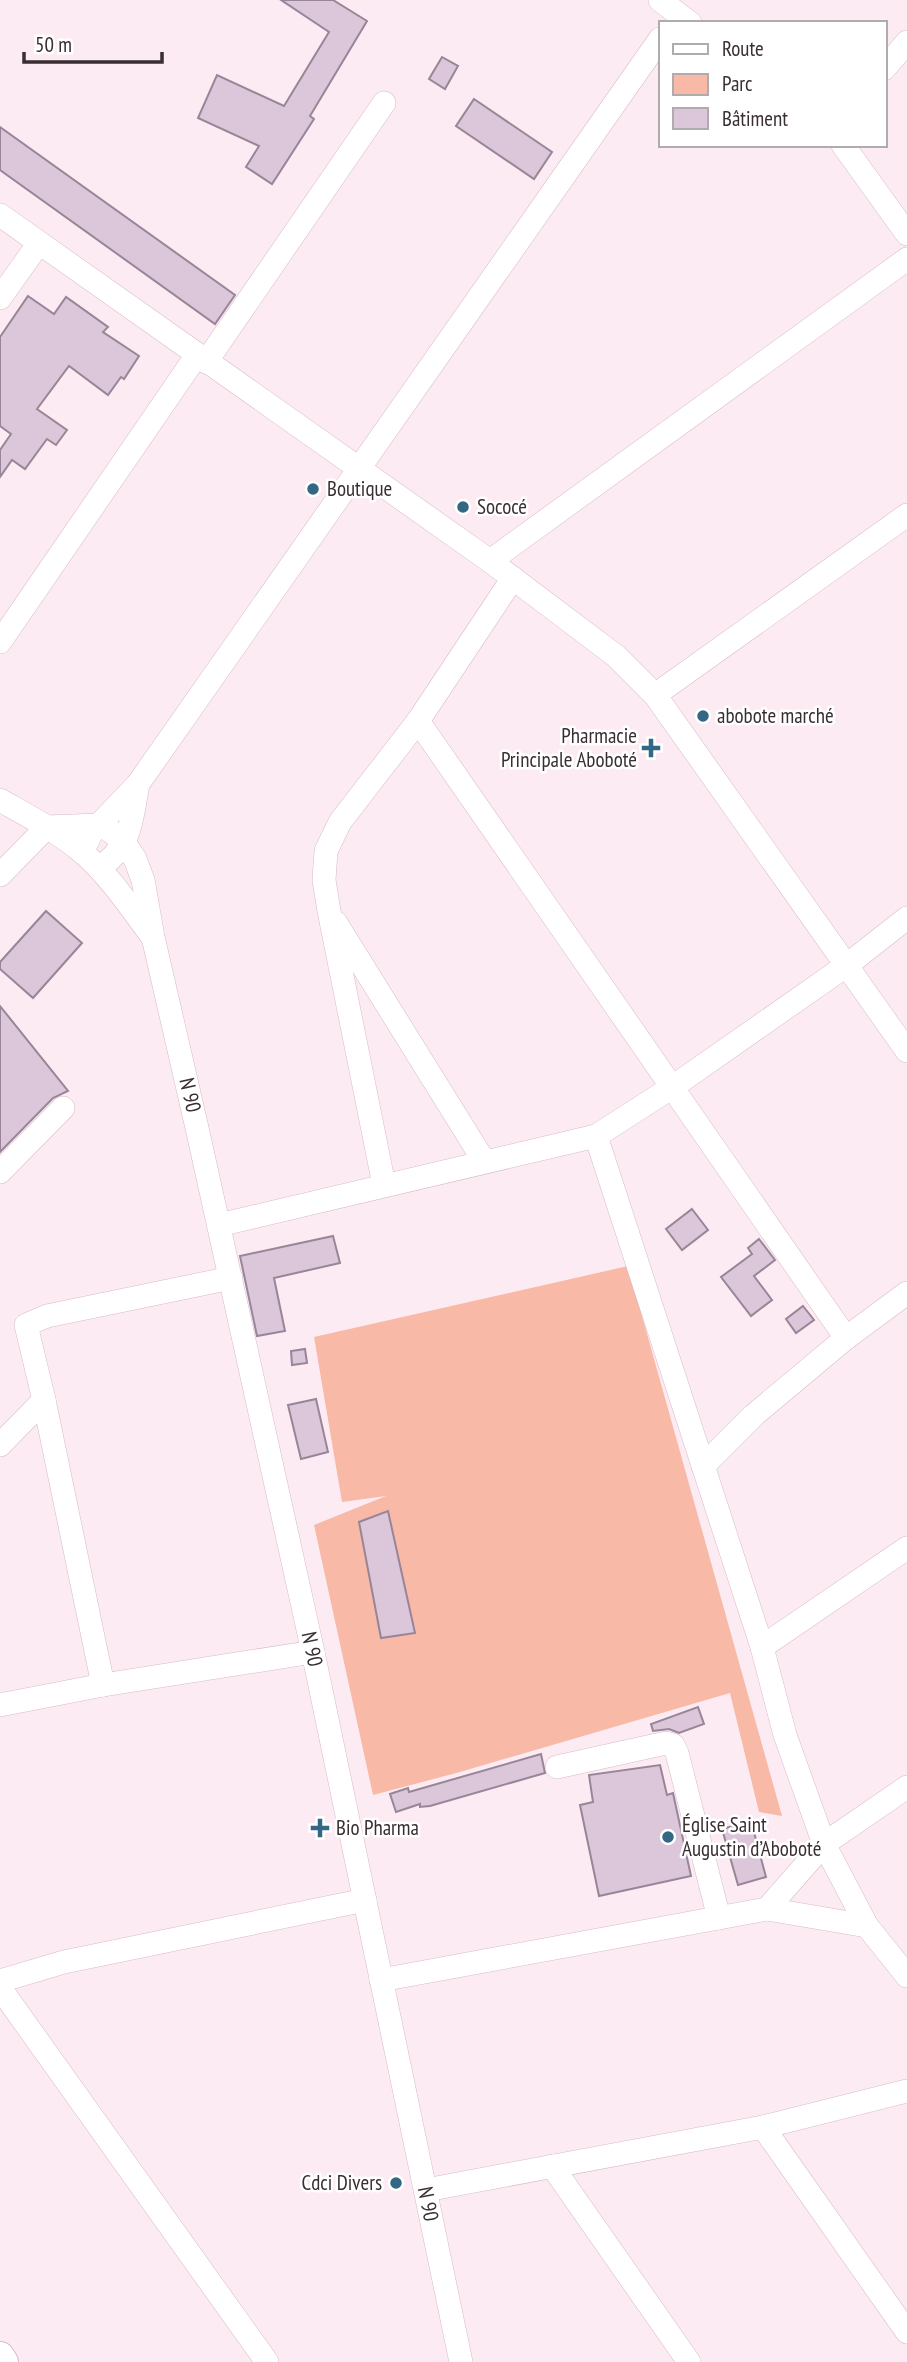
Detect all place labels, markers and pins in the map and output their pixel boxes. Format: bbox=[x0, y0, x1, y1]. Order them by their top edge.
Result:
place label: Boutique bbox=[327, 475, 392, 502]
marker: Boutique bbox=[305, 481, 321, 497]
place label: Sococé bbox=[477, 493, 527, 520]
marker: Sococé bbox=[455, 499, 471, 515]
place label: abobote marché bbox=[717, 702, 834, 729]
marker: abobote marché bbox=[695, 708, 711, 724]
place label: Pharmacie Principale Aboboté bbox=[501, 722, 637, 773]
marker: Pharmacie Principale Aboboté bbox=[643, 740, 659, 756]
place label: Église Saint Augustin d’Aboboté bbox=[682, 1811, 821, 1862]
place label: Bio Pharma bbox=[336, 1814, 419, 1841]
marker: Bio Pharma bbox=[310, 1818, 330, 1838]
marker: Église Saint Augustin d’Aboboté bbox=[660, 1829, 676, 1845]
place label: Cdci Divers bbox=[302, 2169, 382, 2196]
marker: Cdci Divers bbox=[388, 2175, 404, 2191]

